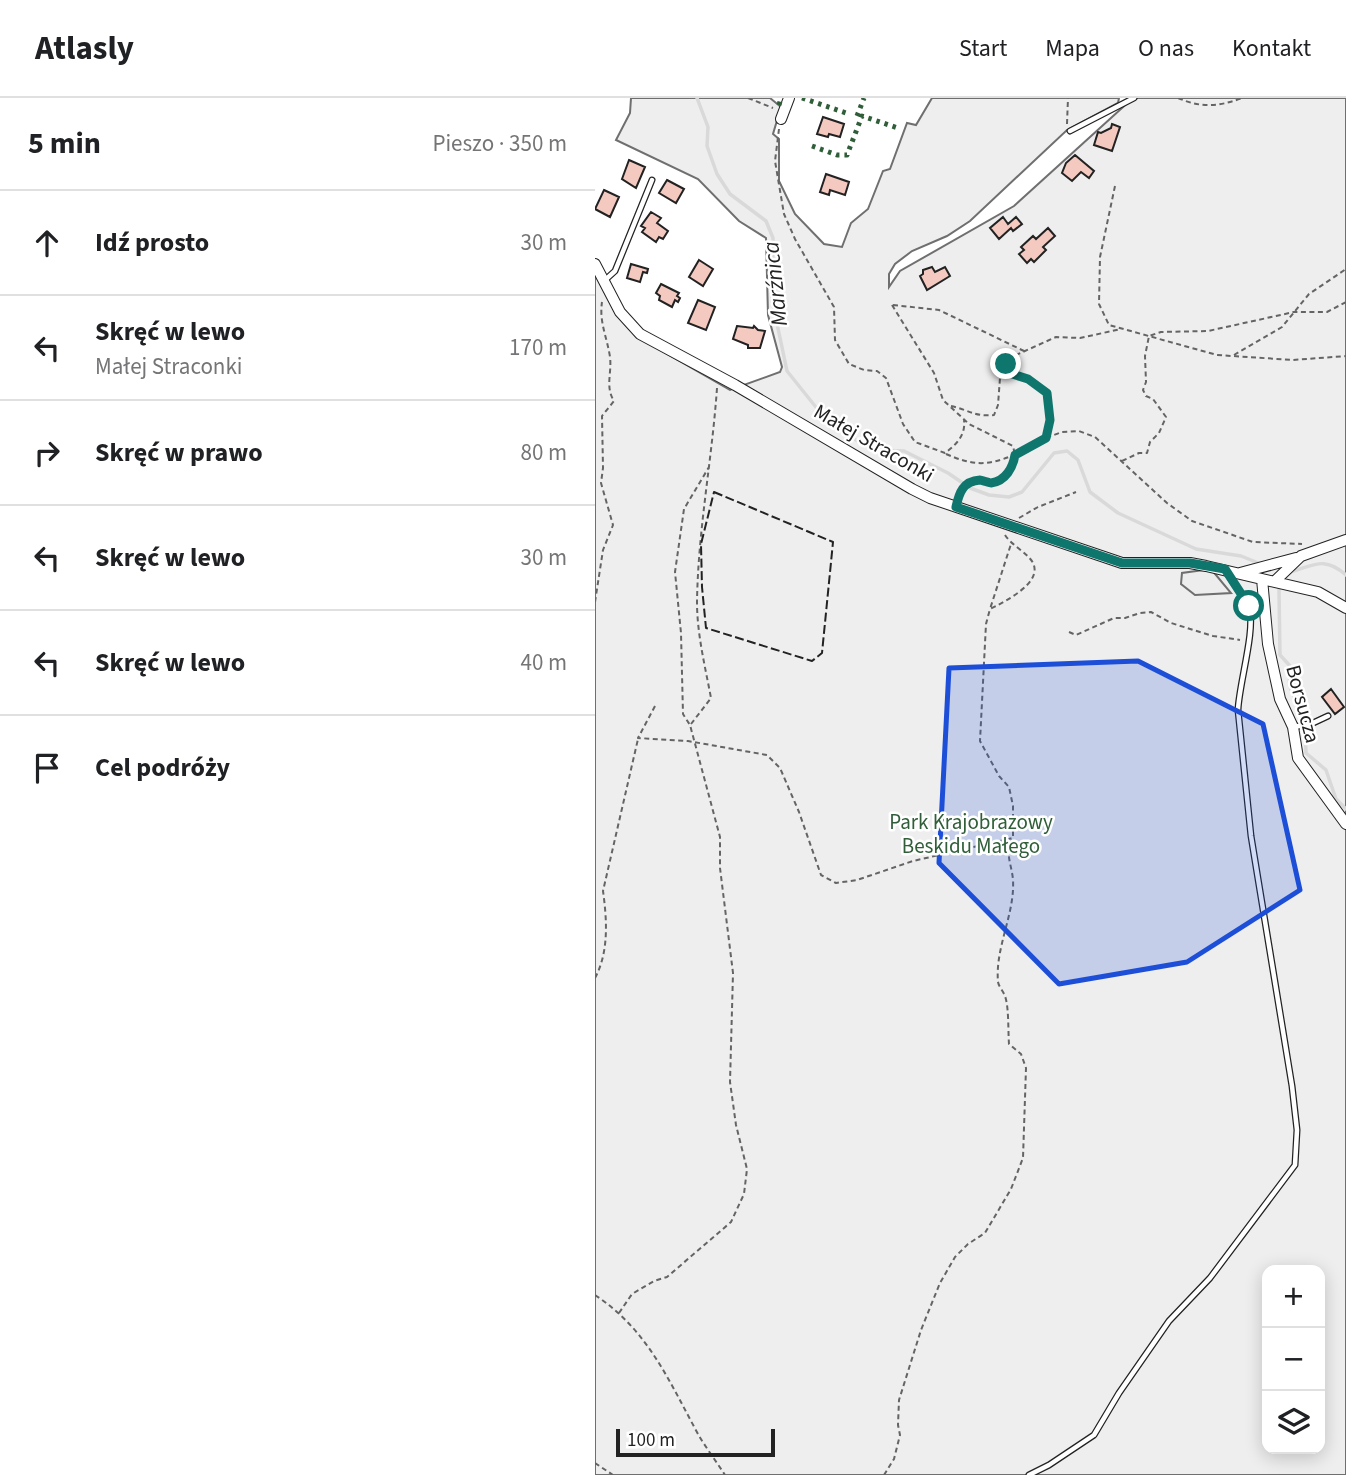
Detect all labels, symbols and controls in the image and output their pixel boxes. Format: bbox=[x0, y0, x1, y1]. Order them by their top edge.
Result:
text: Atlasly bbox=[35, 25, 134, 72]
text: Start bbox=[959, 31, 1007, 66]
text: Mapa bbox=[1045, 31, 1100, 66]
text: O nas bbox=[1138, 31, 1194, 66]
text: Kontakt bbox=[1232, 31, 1311, 66]
text: 5 min bbox=[28, 122, 101, 165]
text: Pieszo · 350 m bbox=[432, 127, 567, 160]
icon: ahead bbox=[28, 224, 66, 262]
text: Idź prosto bbox=[95, 224, 209, 261]
text: 30 m bbox=[520, 226, 567, 259]
water label: Marźnica bbox=[754, 240, 796, 328]
text: Skręć w lewo bbox=[95, 313, 245, 350]
icon: left bbox=[28, 329, 66, 367]
text: 170 m bbox=[509, 331, 567, 364]
route end bbox=[990, 348, 1021, 379]
text: Małej Straconki bbox=[95, 350, 243, 383]
street label: Małej Straconki bbox=[808, 396, 940, 490]
icon: right bbox=[28, 434, 66, 472]
text: Skręć w prawo bbox=[95, 434, 263, 471]
text: 80 m bbox=[520, 436, 567, 469]
icon: left bbox=[28, 539, 66, 577]
text: Skręć w lewo bbox=[95, 539, 245, 576]
text: 30 m bbox=[520, 541, 567, 574]
route start bbox=[1233, 590, 1264, 621]
icon: left bbox=[28, 644, 66, 682]
text: Skręć w lewo bbox=[95, 644, 245, 681]
text: 40 m bbox=[520, 646, 567, 679]
street label: Borsucza bbox=[1278, 662, 1328, 746]
icon: arrive bbox=[28, 749, 66, 787]
text: Cel podróży bbox=[95, 749, 230, 786]
park label: Park Krajobrazowy Beskidu Małego bbox=[889, 807, 1053, 861]
map controls bbox=[1262, 1265, 1325, 1454]
button: + bbox=[1262, 1265, 1325, 1328]
button: − bbox=[1262, 1328, 1325, 1391]
button: layers bbox=[1262, 1391, 1325, 1454]
scale bar bbox=[616, 1426, 775, 1458]
text: 100 m bbox=[627, 1427, 675, 1454]

